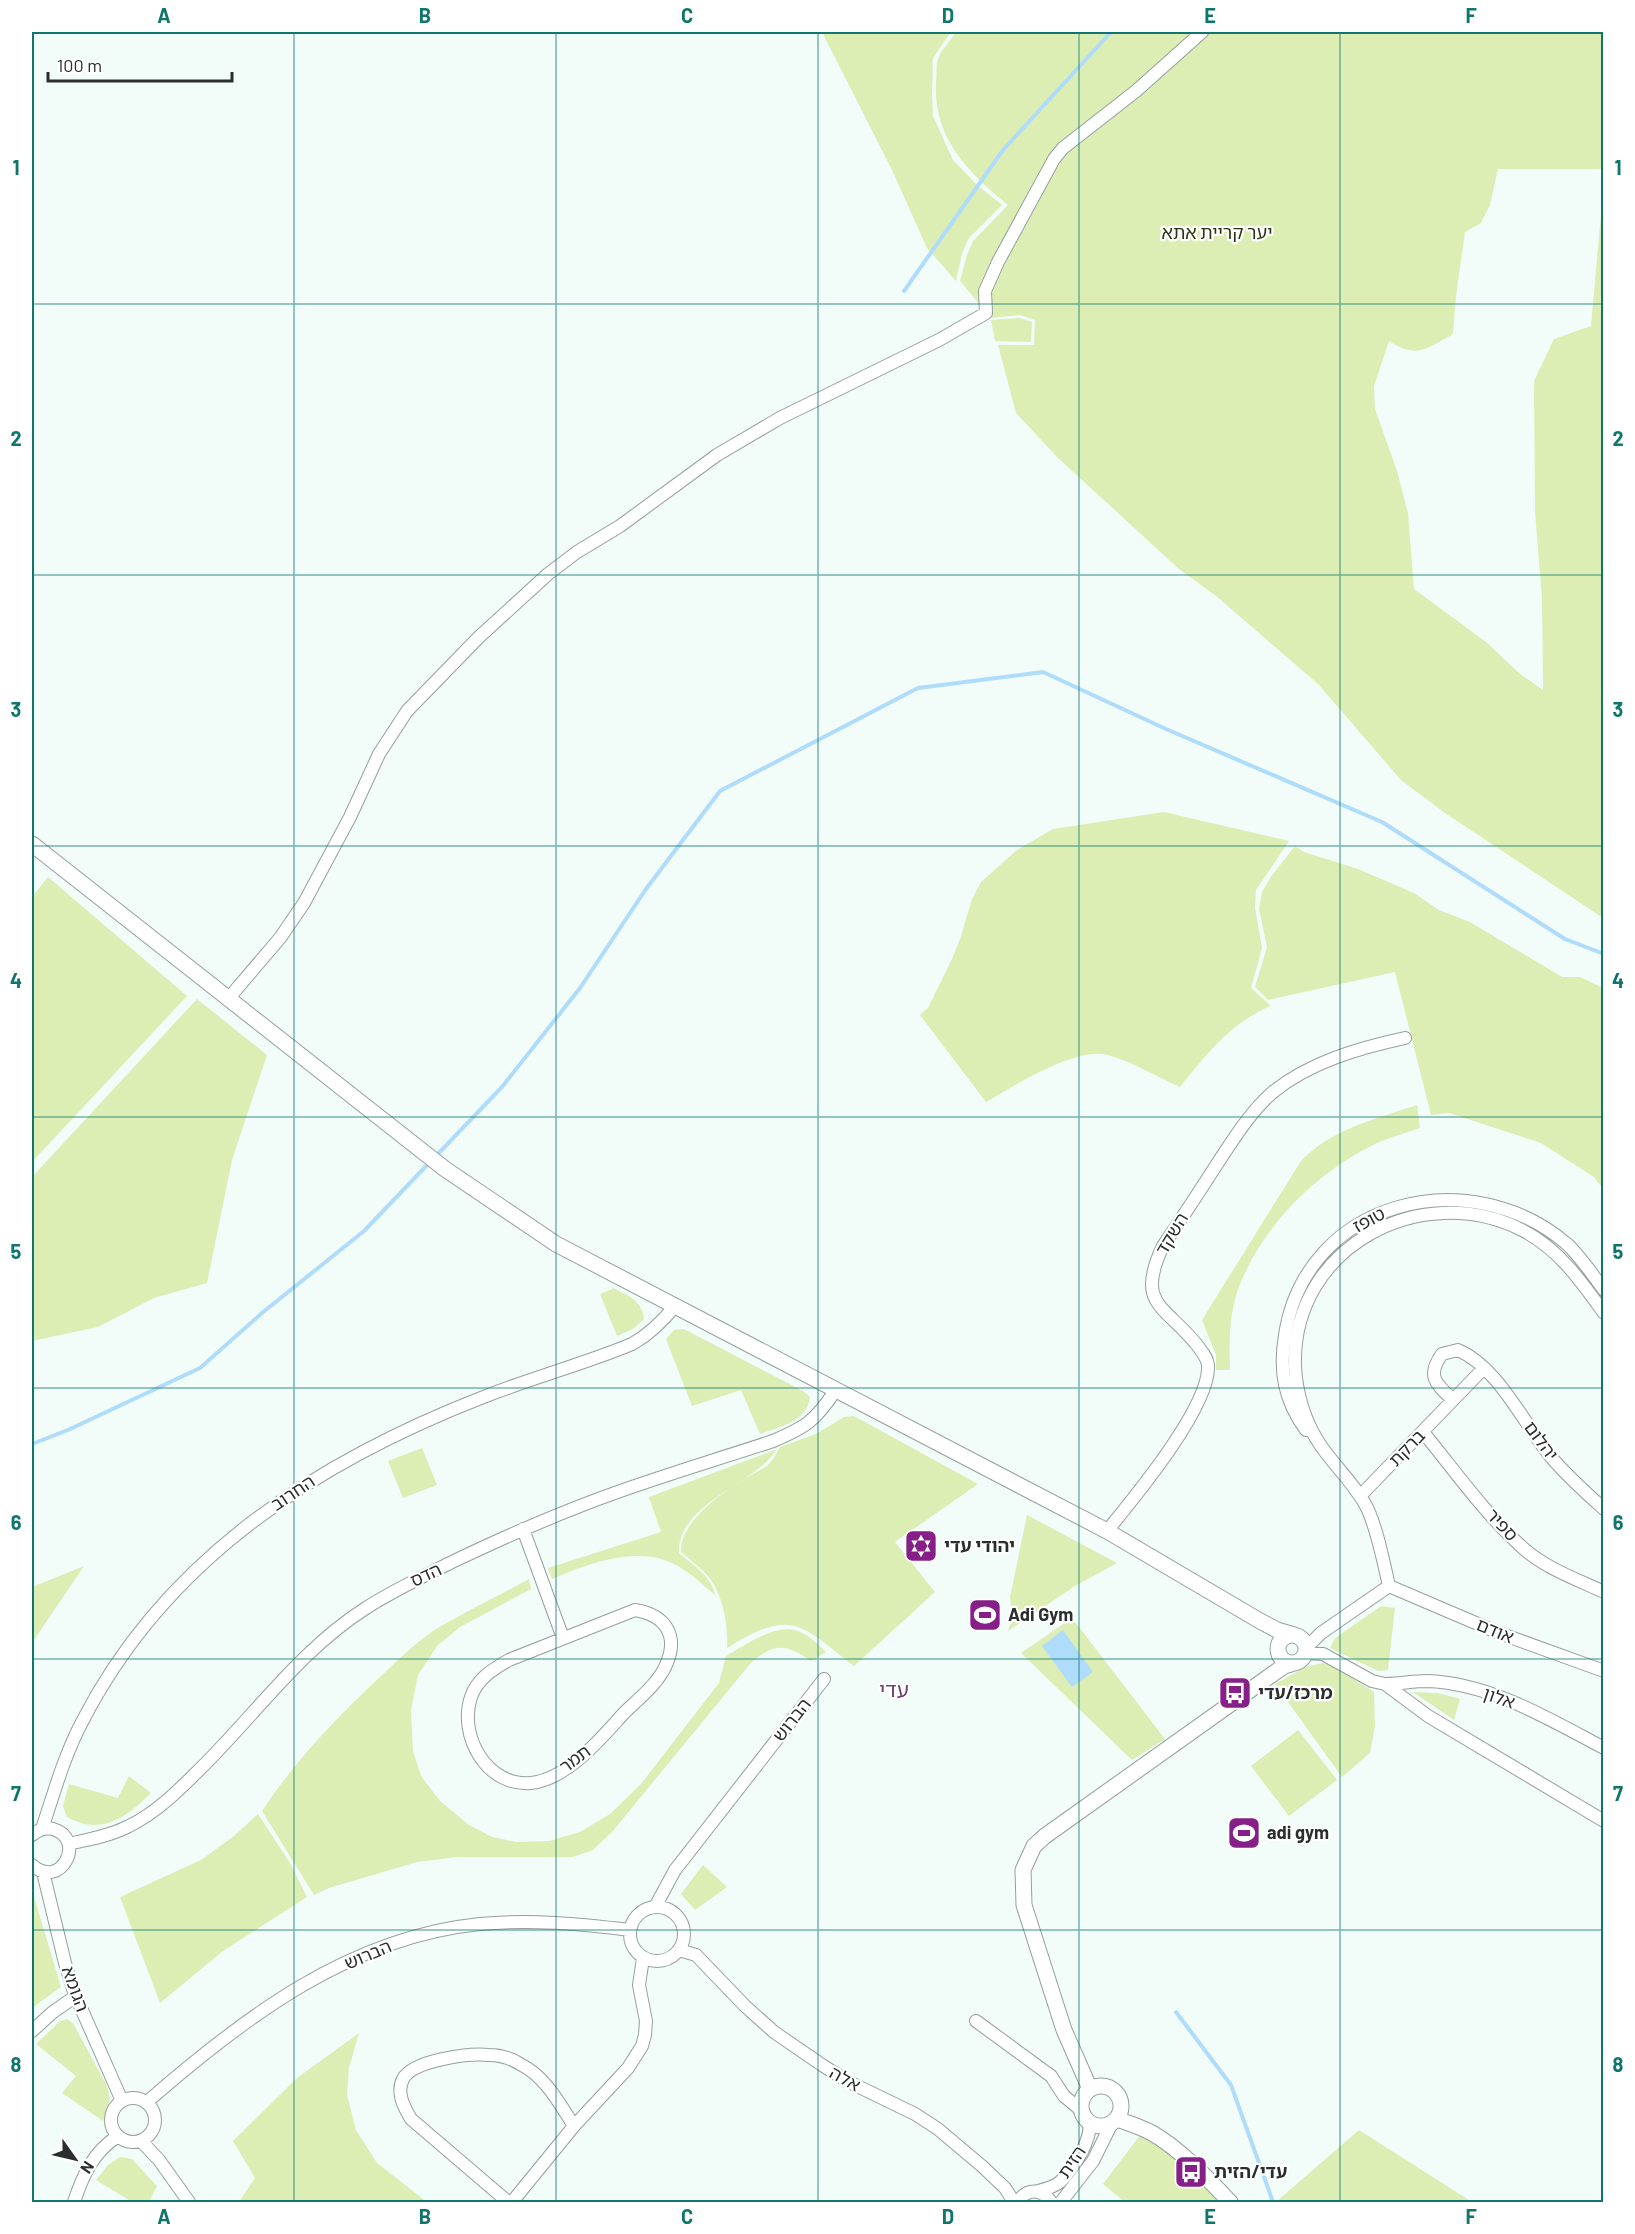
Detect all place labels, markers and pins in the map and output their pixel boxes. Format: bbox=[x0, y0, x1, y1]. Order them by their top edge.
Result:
synagogue icon: יהודי עדי bbox=[903, 1528, 939, 1564]
place label: יהודי עדי bbox=[944, 1534, 1015, 1556]
sports icon: Adi Gym bbox=[967, 1597, 1003, 1633]
place label: Adi Gym bbox=[1008, 1603, 1073, 1625]
bus stop icon: מרכז/עדי bbox=[1217, 1675, 1253, 1711]
place label: מרכז/עדי bbox=[1258, 1681, 1333, 1703]
sports icon: adi gym bbox=[1226, 1815, 1262, 1851]
place label: adi gym bbox=[1267, 1821, 1329, 1843]
bus stop icon: עדי/הזית bbox=[1173, 2154, 1209, 2190]
place label: עדי/הזית bbox=[1214, 2160, 1287, 2182]

